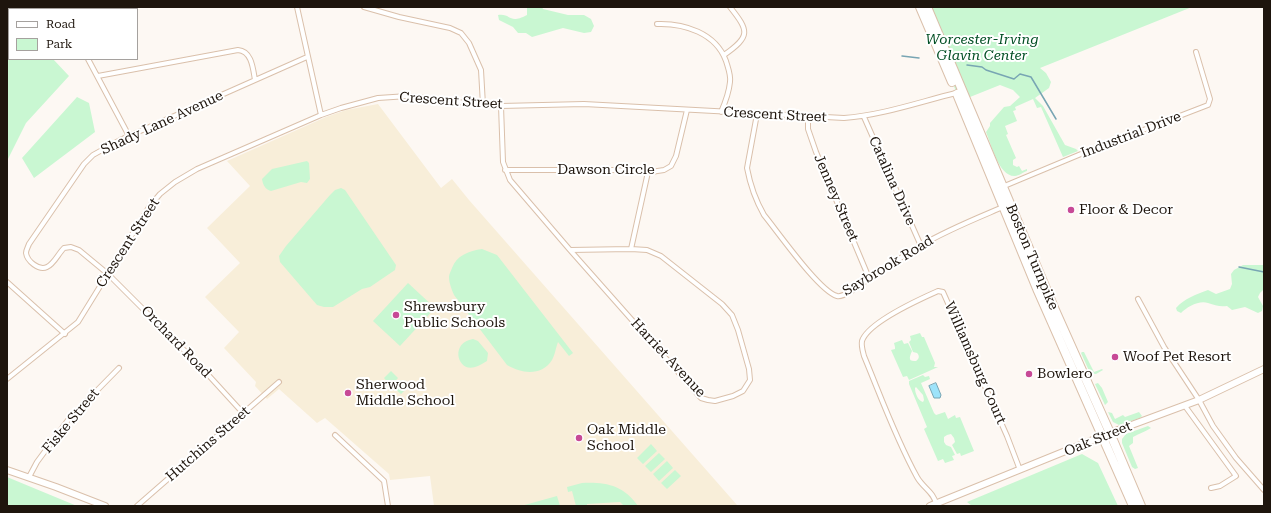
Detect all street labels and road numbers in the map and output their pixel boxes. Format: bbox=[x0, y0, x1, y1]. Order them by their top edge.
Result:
street label: Shady Lane Avenue bbox=[98, 87, 226, 159]
street label: Crescent Street bbox=[399, 89, 503, 113]
street label: Crescent Street bbox=[723, 104, 827, 126]
street label: Industrial Drive bbox=[1078, 108, 1184, 162]
street label: Catalina Drive bbox=[865, 134, 919, 228]
street label: Jenney Street bbox=[810, 152, 862, 244]
street label: Dawson Circle bbox=[557, 162, 655, 178]
street label: Crescent Street bbox=[93, 195, 163, 291]
street label: Boston Turnpike bbox=[1002, 202, 1062, 312]
street label: Saybrook Road bbox=[840, 232, 936, 300]
street label: Williamsburg Court bbox=[940, 299, 1010, 427]
street label: Orchard Road bbox=[137, 302, 215, 382]
street label: Harriet Avenue bbox=[627, 315, 709, 401]
street label: Fiske Street bbox=[39, 385, 103, 457]
street label: Hutchins Street bbox=[162, 403, 254, 485]
street label: Oak Street bbox=[1062, 418, 1134, 460]

